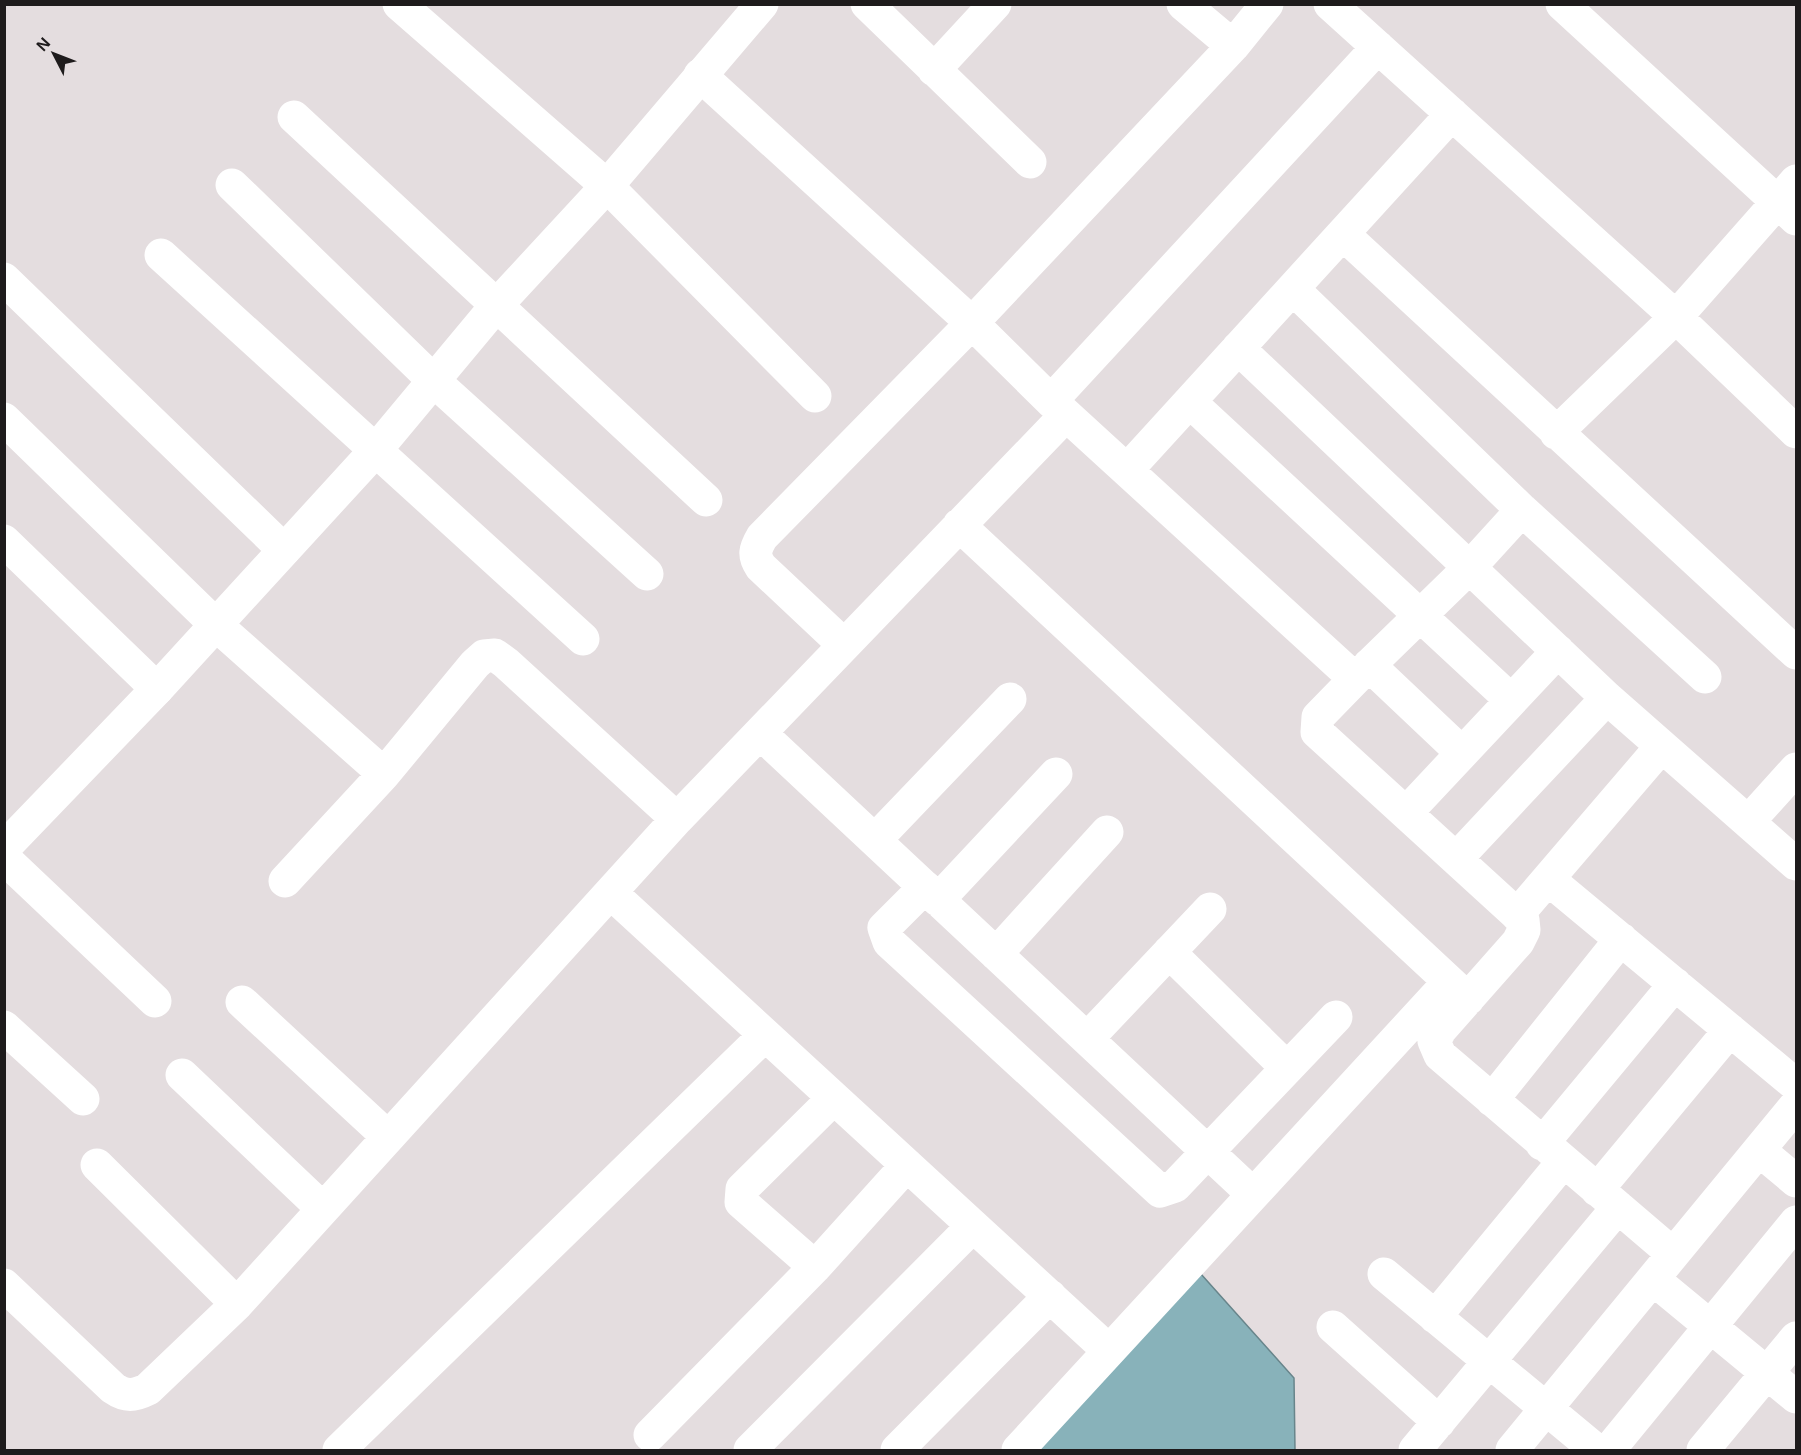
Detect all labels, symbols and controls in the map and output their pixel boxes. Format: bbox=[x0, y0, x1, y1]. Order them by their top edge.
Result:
north arrow bbox=[24, 24, 84, 84]
text: N bbox=[33, 34, 53, 54]

